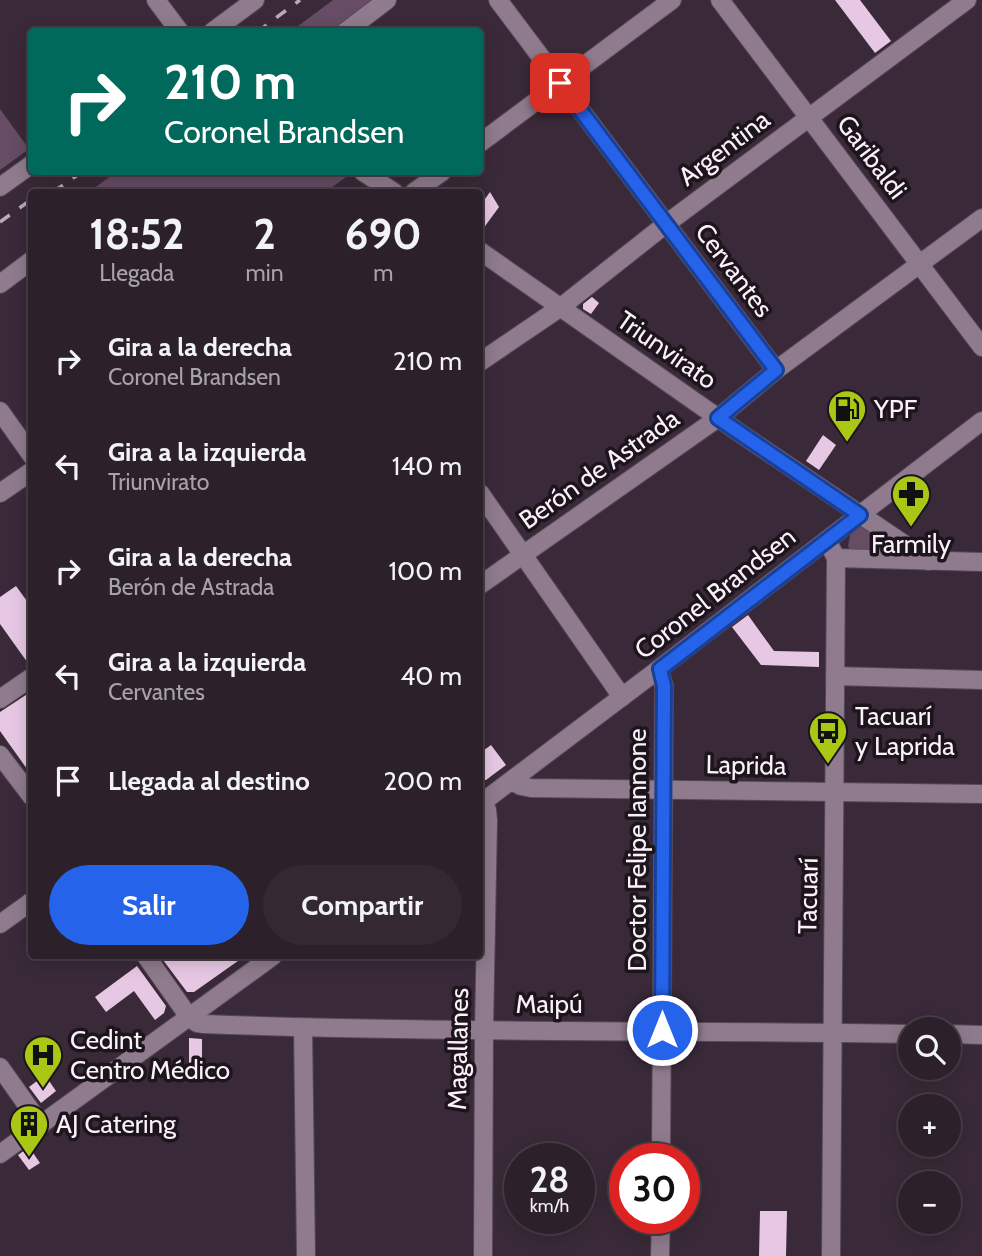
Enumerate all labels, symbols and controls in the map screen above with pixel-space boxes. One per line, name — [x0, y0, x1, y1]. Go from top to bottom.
text: 210 m — [164, 52, 296, 111]
pin — [530, 53, 590, 113]
icon: right — [49, 56, 140, 147]
icon: arrive — [541, 64, 579, 102]
street label: Argentina — [672, 103, 776, 193]
street label: Garibaldi — [830, 109, 914, 205]
text: Coronel Brandsen — [164, 112, 405, 151]
text: 18:52 — [89, 208, 184, 260]
text: 2 — [253, 208, 276, 260]
text: 690 — [345, 208, 422, 260]
street label: Cervantes — [688, 217, 780, 323]
text: Llegada — [99, 259, 174, 287]
text: min — [246, 259, 284, 287]
text: m — [373, 259, 393, 287]
street label: Triunvirato — [611, 304, 723, 396]
text: Gira a la derecha — [108, 331, 292, 363]
icon: right — [49, 342, 87, 380]
text: 210 m — [393, 345, 462, 377]
text: Coronel Brandsen — [108, 363, 281, 391]
fuel station icon: YPF — [826, 388, 868, 443]
place label: YPF — [873, 393, 918, 425]
street label: Berón de Astrada — [513, 402, 686, 536]
text: Gira a la izquierda — [108, 436, 306, 468]
icon: left — [49, 447, 87, 485]
text: 140 m — [392, 450, 462, 482]
text: Triunvirato — [108, 468, 209, 496]
pharmacy icon: Farmily — [890, 473, 932, 528]
street label: Coronel Brandsen — [628, 520, 802, 666]
place label: Farmily — [871, 528, 951, 560]
text: Gira a la derecha — [108, 541, 292, 573]
icon: right — [49, 552, 87, 590]
text: 100 m — [389, 555, 462, 587]
text: Berón de Astrada — [108, 573, 274, 601]
text: Gira a la izquierda — [108, 646, 306, 678]
icon: left — [49, 657, 87, 695]
text: 40 m — [400, 660, 462, 692]
text: Cervantes — [108, 678, 205, 706]
place label: Tacuarí y Laprida — [855, 700, 955, 762]
bus stop icon: Tacuarí y Laprida — [807, 710, 849, 765]
street label: Doctor Felipe Iannone — [621, 729, 653, 972]
street label: Laprida — [705, 748, 787, 782]
icon: arrive — [49, 762, 87, 800]
text: Llegada al destino — [108, 765, 310, 797]
text: 200 m — [383, 765, 462, 797]
street label: Tacuarí — [791, 857, 825, 934]
button: Salir — [49, 865, 249, 945]
button: Compartir — [263, 865, 462, 945]
street label: Magallanes — [441, 987, 475, 1110]
street label: Maipú — [515, 988, 583, 1020]
position arrow — [625, 993, 699, 1067]
map controls — [898, 1017, 961, 1234]
button: search — [898, 1017, 961, 1080]
place label: Cedint Centro Médico — [70, 1024, 230, 1086]
hospital icon: Cedint Centro Médico — [22, 1034, 64, 1089]
button: + — [898, 1094, 961, 1157]
building icon: AJ Catering — [8, 1103, 50, 1158]
place label: AJ Catering — [56, 1108, 177, 1140]
speed limit sign: 30 — [609, 1143, 700, 1234]
text: 28 — [530, 1158, 569, 1201]
button: − — [898, 1171, 961, 1234]
text: km/h — [530, 1195, 569, 1217]

